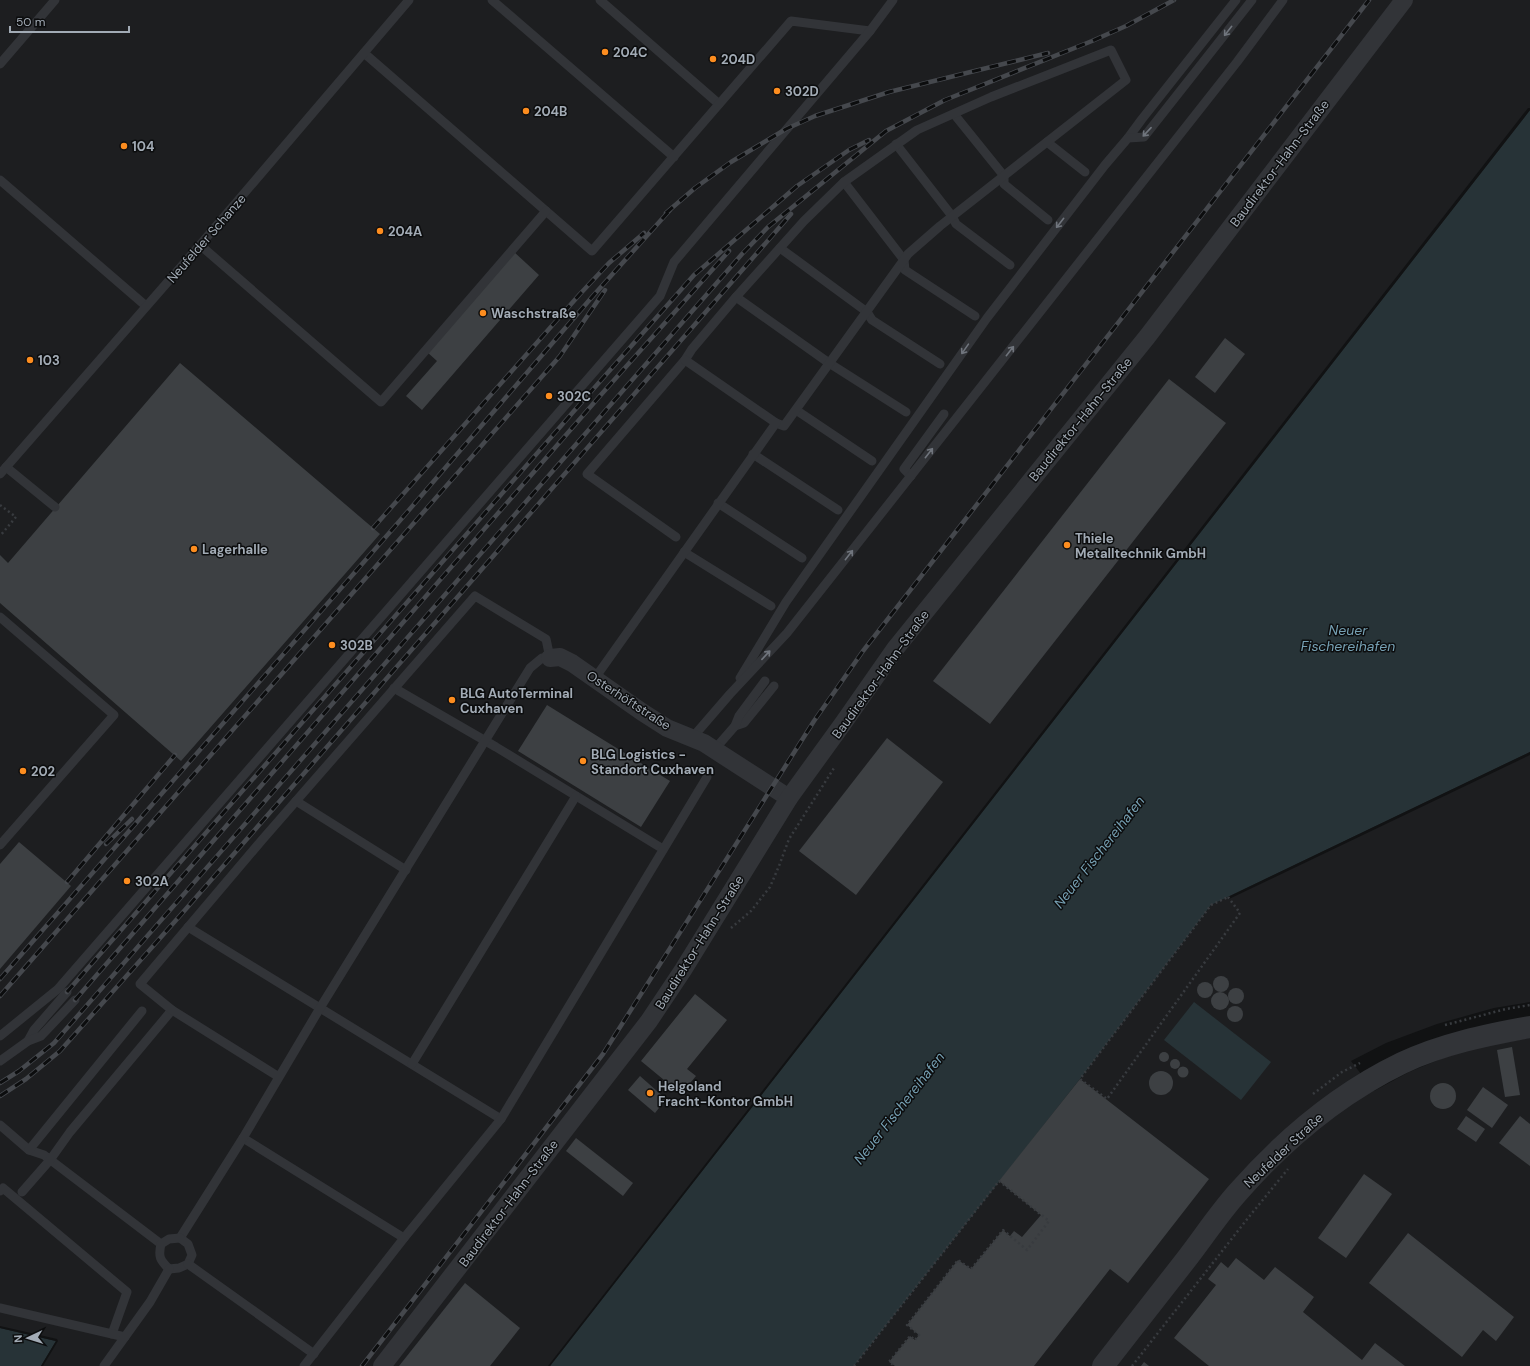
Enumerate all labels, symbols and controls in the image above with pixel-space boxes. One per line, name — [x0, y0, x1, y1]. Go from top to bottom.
scale bar — [10, 8, 129, 34]
text: 50 m — [16, 14, 45, 30]
one-way arrow — [1223, 25, 1232, 36]
place label: 204C — [613, 44, 648, 61]
marker: 204C — [600, 47, 610, 57]
place label: 204D — [721, 51, 755, 68]
marker: 204D — [708, 54, 718, 64]
place label: 302D — [785, 83, 819, 100]
marker: 302D — [772, 86, 782, 96]
street label: Baudirektor-Hahn-Straße — [1226, 96, 1333, 230]
place label: 204B — [534, 103, 567, 120]
marker: 204B — [521, 106, 531, 116]
one-way arrow — [1143, 127, 1152, 137]
place label: 104 — [132, 138, 154, 155]
marker: 104 — [119, 141, 129, 151]
street label: Neufelder Schanze — [163, 190, 250, 286]
one-way arrow — [1056, 217, 1064, 228]
place label: 204A — [388, 223, 422, 240]
marker: 204A — [375, 226, 385, 236]
place label: Waschstraße — [491, 305, 576, 322]
marker: Waschstraße — [478, 308, 488, 318]
one-way arrow — [961, 343, 969, 354]
one-way arrow — [1005, 345, 1014, 356]
place label: 103 — [38, 352, 60, 369]
street label: Baudirektor-Hahn-Straße — [1025, 354, 1136, 485]
marker: 103 — [25, 355, 35, 365]
place label: 302C — [557, 388, 591, 405]
marker: 302C — [544, 391, 554, 401]
one-way arrow — [925, 447, 933, 458]
place label: Thiele Metalltechnik GmbH — [1075, 530, 1206, 562]
marker: Thiele Metalltechnik GmbH — [1062, 540, 1072, 550]
place label: Lagerhalle — [202, 541, 268, 558]
marker: Lagerhalle — [189, 544, 199, 554]
one-way arrow — [844, 550, 853, 561]
street label: Baudirektor-Hahn-Straße — [828, 607, 933, 742]
water label: Neuer Fischereihafen — [1301, 621, 1395, 655]
place label: 302B — [340, 637, 373, 654]
marker: 302B — [327, 640, 337, 650]
one-way arrow — [761, 651, 770, 661]
street label: Osterhöftstraße — [583, 667, 674, 734]
place label: BLG AutoTerminal Cuxhaven — [460, 685, 573, 717]
marker: BLG AutoTerminal Cuxhaven — [447, 695, 457, 705]
place label: BLG Logistics - Standort Cuxhaven — [591, 746, 714, 778]
marker: BLG Logistics - Standort Cuxhaven — [578, 756, 588, 766]
place label: 202 — [31, 763, 55, 780]
marker: 202 — [18, 766, 28, 776]
water label: Neuer Fischereihafen — [1050, 792, 1148, 912]
street label: Baudirektor-Hahn-Straße — [651, 872, 748, 1012]
place label: 302A — [135, 873, 169, 890]
marker: 302A — [122, 876, 132, 886]
water label: Neuer Fischereihafen — [850, 1048, 948, 1168]
place label: Helgoland Fracht-Kontor GmbH — [658, 1078, 793, 1110]
marker: Helgoland Fracht-Kontor GmbH — [645, 1088, 655, 1098]
street label: Neufelder Straße — [1240, 1109, 1327, 1191]
street label: Baudirektor-Hahn-Straße — [455, 1136, 562, 1270]
north arrow — [8, 1318, 48, 1358]
text: N — [11, 1334, 25, 1343]

